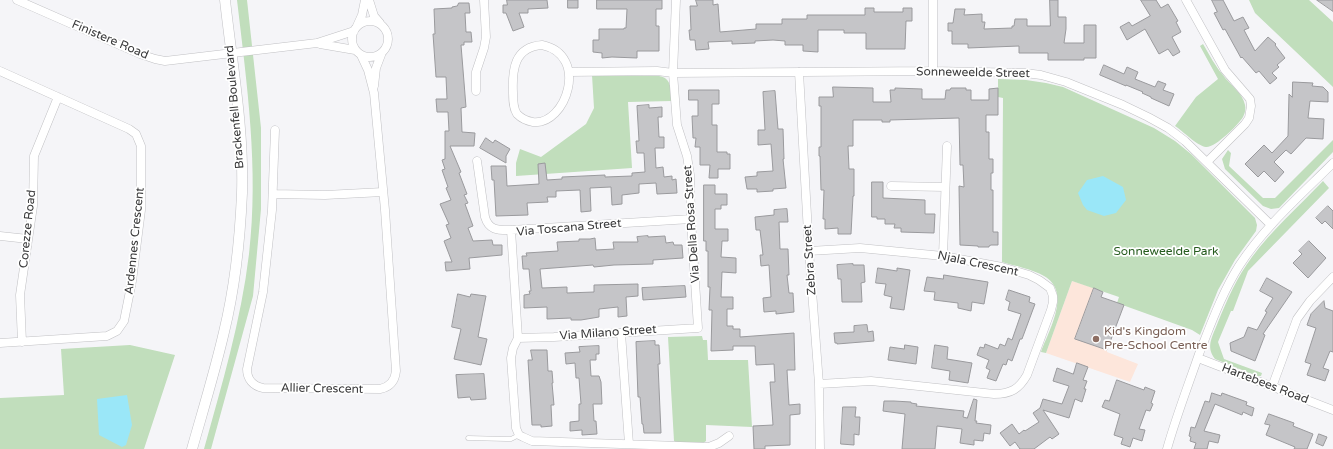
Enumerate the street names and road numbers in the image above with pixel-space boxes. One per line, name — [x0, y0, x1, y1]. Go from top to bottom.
street label: Finistere Road — [69, 17, 151, 63]
street label: Brackenfell Boulevard — [222, 45, 248, 169]
street label: Sonneweelde Street — [916, 65, 1030, 81]
street label: Via Della Rosa Street — [681, 165, 703, 283]
street label: Ardennes Crescent — [122, 187, 148, 295]
street label: Corezze Road — [17, 189, 39, 269]
street label: Via Toscana Street — [516, 216, 622, 240]
street label: Zebra Street — [800, 224, 820, 296]
street label: Njala Crescent — [936, 248, 1020, 280]
street label: Via Milano Street — [559, 322, 657, 344]
street label: Hartebees Road — [1220, 361, 1310, 407]
street label: Allier Crescent — [281, 381, 363, 397]

